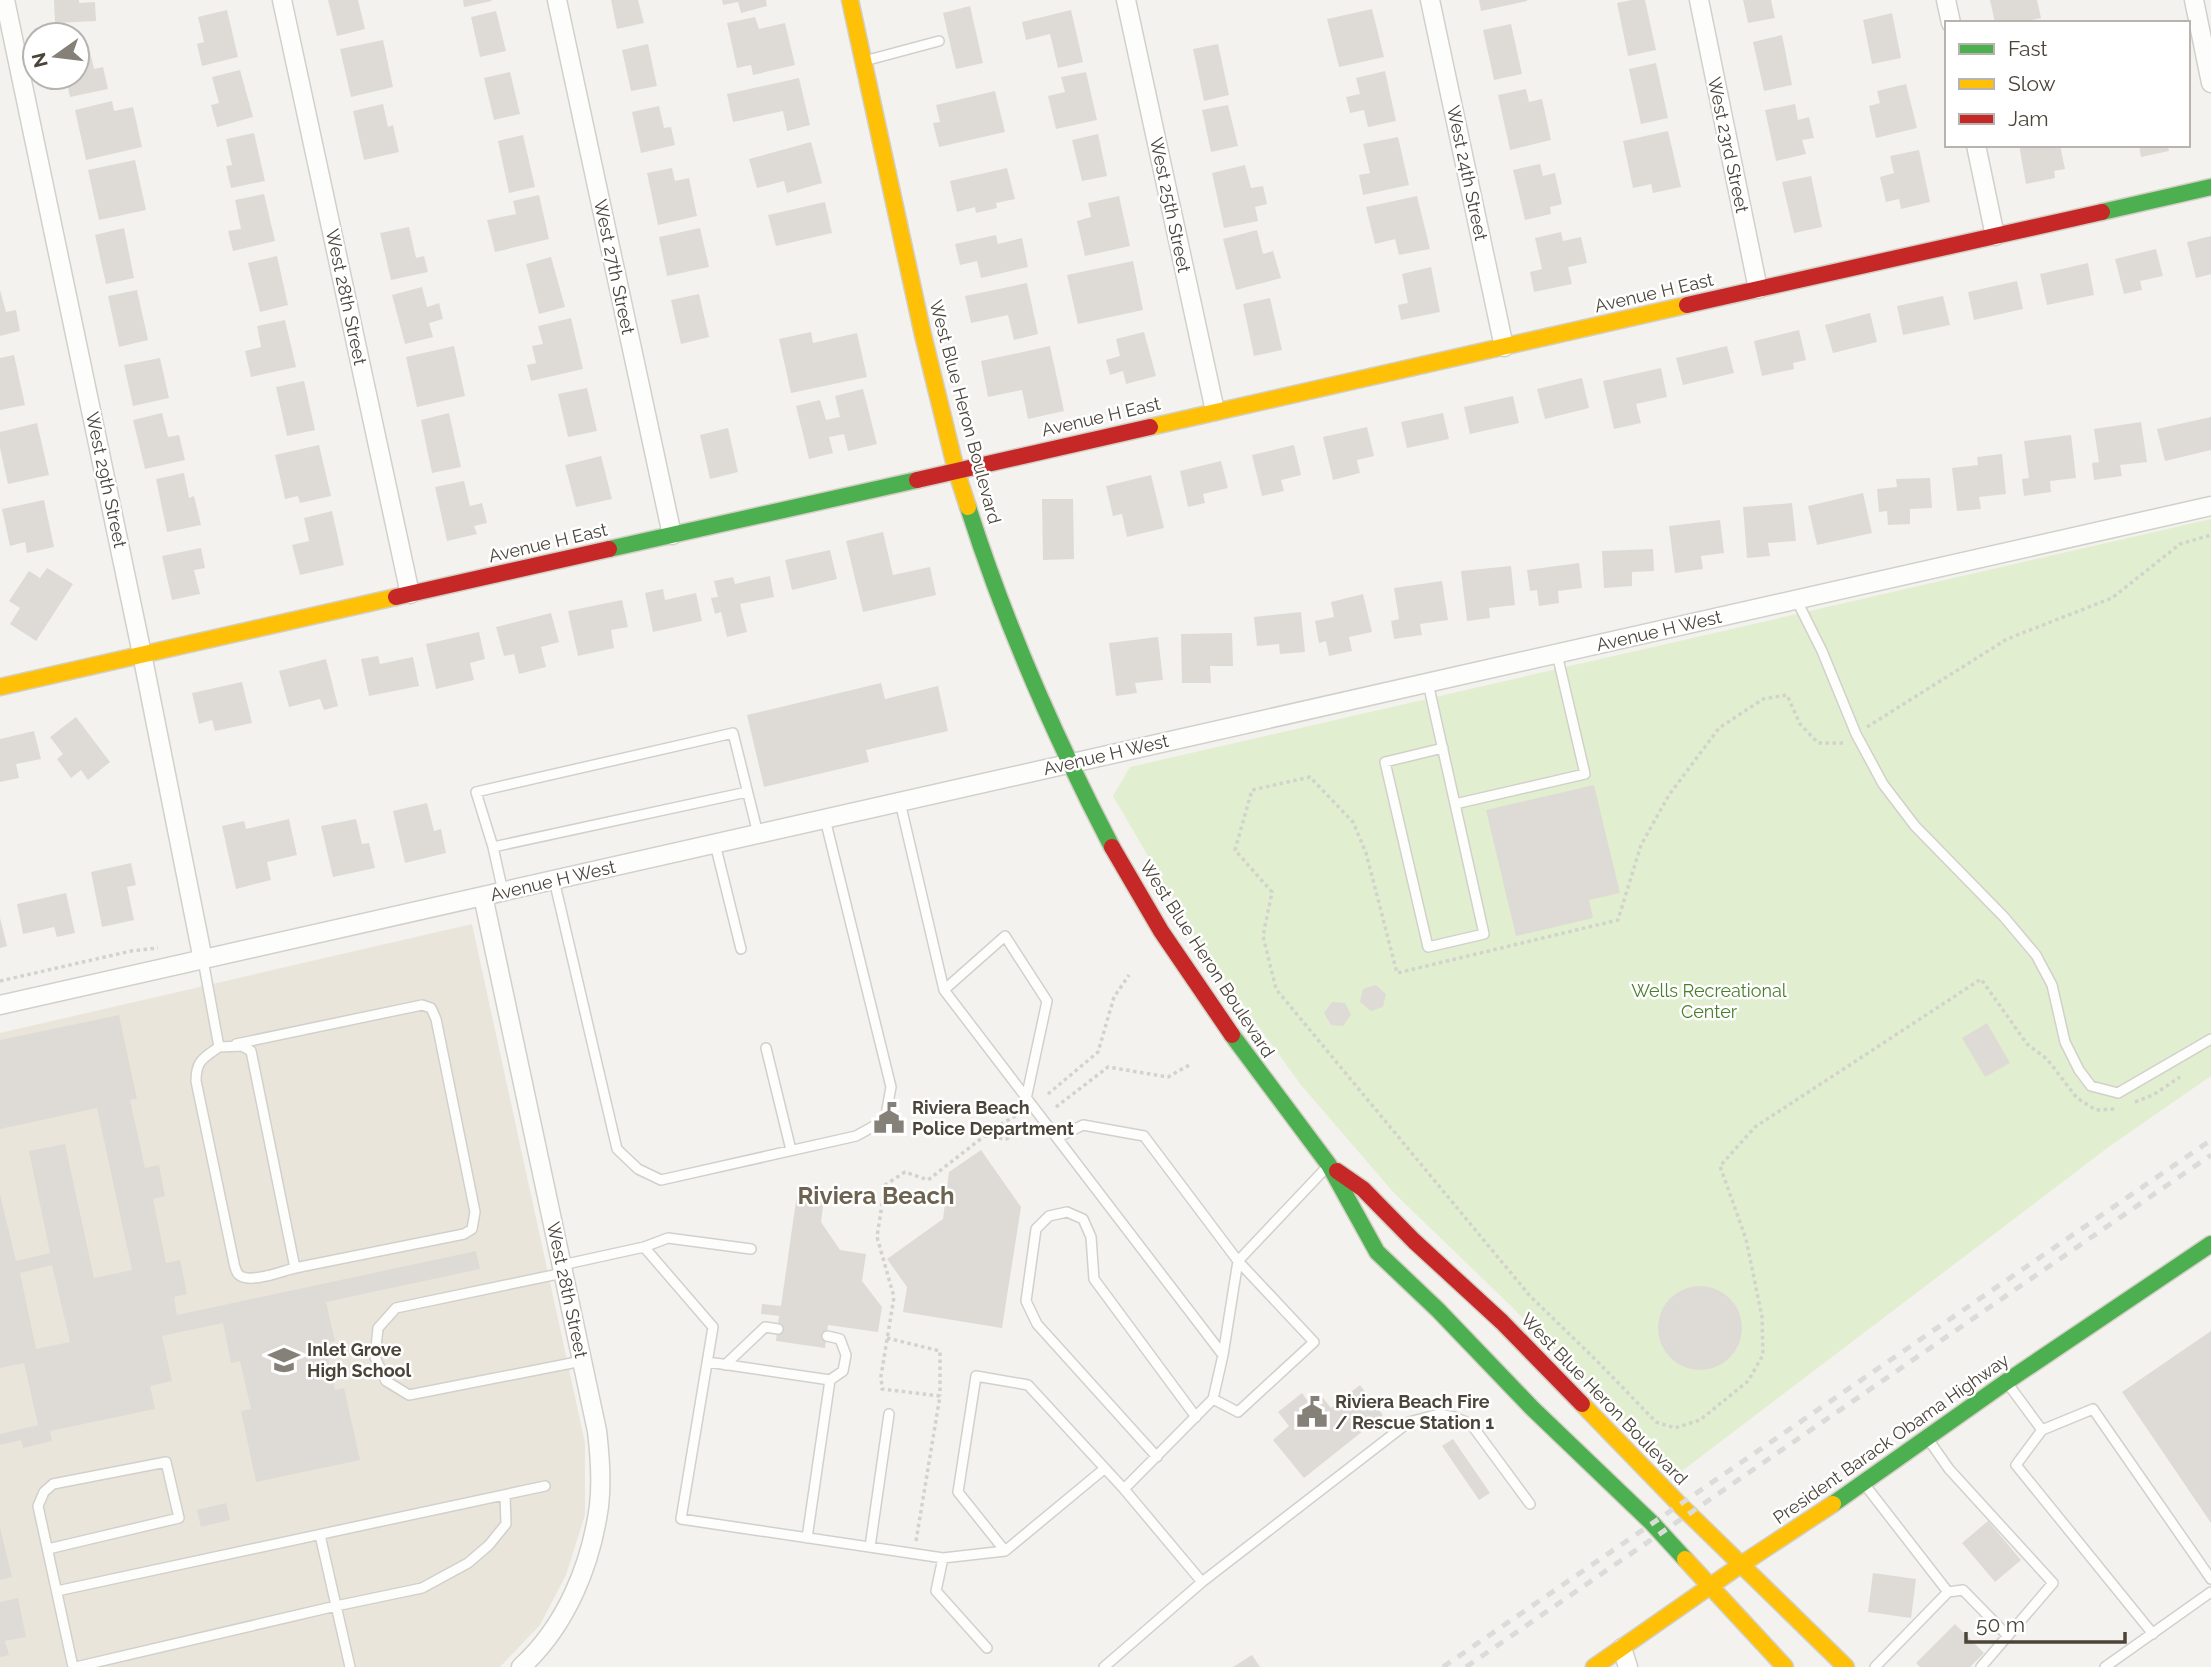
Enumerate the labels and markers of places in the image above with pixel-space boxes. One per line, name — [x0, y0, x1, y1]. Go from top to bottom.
place label: Riviera Beach Police Department — [912, 1097, 1074, 1139]
public building icon: Riviera Beach Police Department — [872, 1101, 906, 1135]
place label: Inlet Grove High School — [307, 1339, 411, 1381]
school or university icon: Inlet Grove High School — [267, 1343, 301, 1377]
place label: Riviera Beach Fire / Rescue Station 1 — [1335, 1391, 1494, 1433]
public building icon: Riviera Beach Fire / Rescue Station 1 — [1295, 1395, 1329, 1429]

